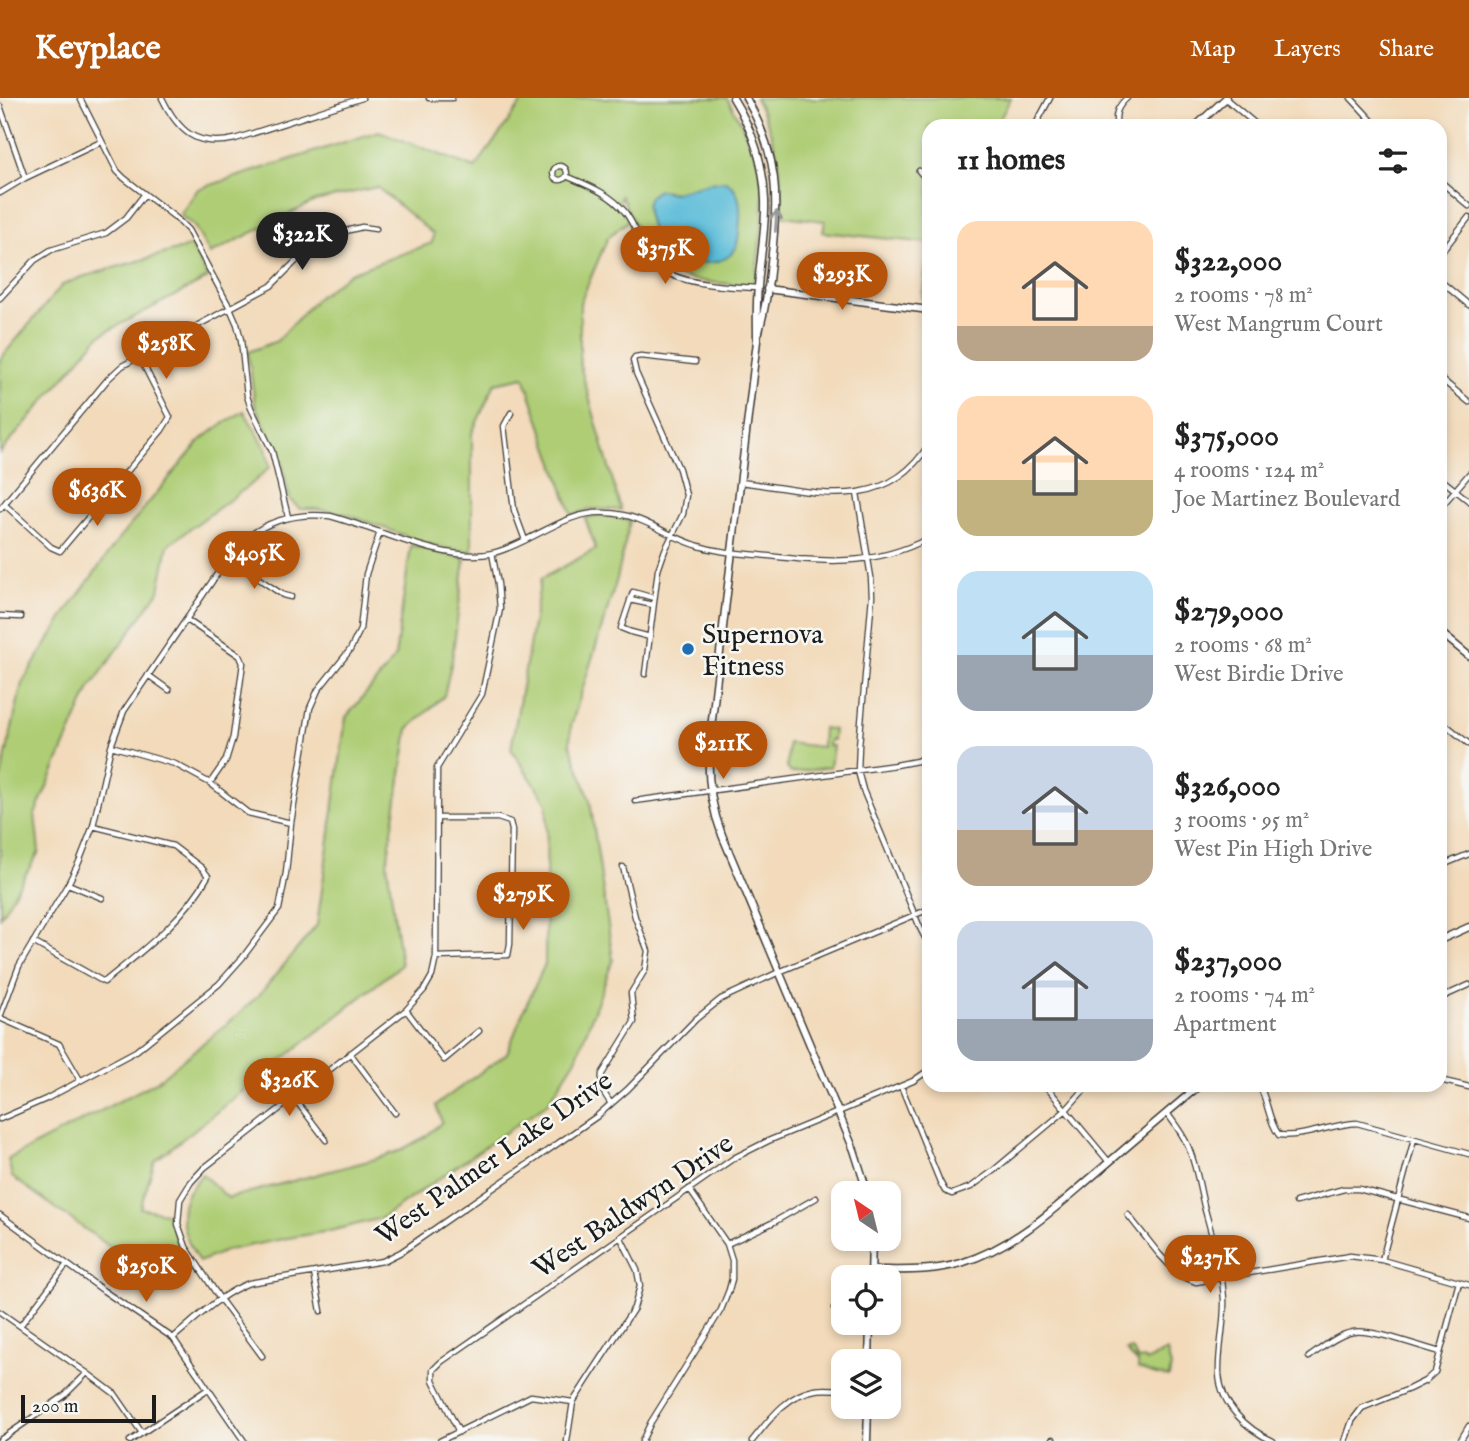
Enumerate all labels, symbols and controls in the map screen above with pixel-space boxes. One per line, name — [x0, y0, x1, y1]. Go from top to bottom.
text: Keyplace — [35, 28, 161, 70]
text: Map — [1190, 34, 1236, 65]
text: Layers — [1274, 34, 1341, 65]
text: Share — [1379, 34, 1434, 65]
text: 11 homes — [957, 142, 1065, 180]
icon: filters — [1374, 142, 1412, 180]
one-way arrow — [769, 210, 782, 233]
pin: $322K — [253, 212, 351, 272]
text: $322K — [272, 220, 332, 249]
pin: $375K — [616, 226, 714, 286]
text: $375K — [636, 234, 694, 263]
text: $322,000 — [1174, 243, 1282, 281]
icon: home — [1013, 249, 1097, 333]
pin: $293K — [793, 252, 891, 312]
text: $293K — [813, 260, 871, 289]
text: 2 rooms · 78 m² — [1174, 281, 1313, 310]
text: West Mangrum Court — [1174, 310, 1383, 339]
pin: $258K — [117, 322, 215, 381]
text: $258K — [137, 329, 195, 358]
text: $375,000 — [1174, 418, 1279, 456]
icon: home — [1013, 424, 1097, 508]
text: 4 rooms · 124 m² — [1174, 456, 1324, 485]
pin: $636K — [48, 468, 146, 528]
text: $636K — [68, 476, 126, 505]
text: Joe Martinez Boulevard — [1174, 485, 1400, 514]
pin: $405K — [205, 532, 303, 591]
text: $405K — [224, 539, 284, 568]
text: $279,000 — [1174, 593, 1284, 631]
icon: home — [1013, 599, 1097, 683]
place label: Supernova Fitness — [702, 618, 824, 685]
text: 2 rooms · 68 m² — [1174, 631, 1312, 660]
marker: Supernova Fitness — [680, 641, 696, 657]
text: West Birdie Drive — [1174, 660, 1344, 689]
pin: $211K — [674, 722, 772, 781]
text: $211K — [694, 729, 752, 758]
text: $326,000 — [1174, 768, 1281, 806]
icon: home — [1013, 774, 1097, 858]
text: 3 rooms · 95 m² — [1174, 806, 1309, 835]
text: West Pin High Drive — [1174, 835, 1372, 864]
pin: $279K — [474, 872, 572, 932]
text: $279K — [493, 880, 553, 909]
text: $237,000 — [1174, 943, 1282, 981]
icon: home — [1013, 949, 1097, 1033]
text: 2 rooms · 74 m² — [1174, 981, 1315, 1010]
text: Apartment — [1174, 1010, 1277, 1039]
pin: $326K — [240, 1058, 338, 1118]
street label: West Palmer Lake Drive — [369, 1064, 620, 1254]
text: $326K — [260, 1066, 318, 1095]
street label: West Baldwyn Drive — [526, 1127, 741, 1287]
north arrow — [831, 1181, 901, 1251]
map controls — [831, 1181, 901, 1419]
pin: $237K — [1161, 1236, 1259, 1295]
text: $237K — [1180, 1243, 1240, 1272]
pin: $250K — [97, 1244, 195, 1304]
text: $250K — [116, 1252, 176, 1281]
button: locate — [831, 1265, 901, 1335]
button: layers — [831, 1349, 901, 1419]
scale bar — [21, 1392, 156, 1424]
text: 200 m — [32, 1395, 78, 1419]

